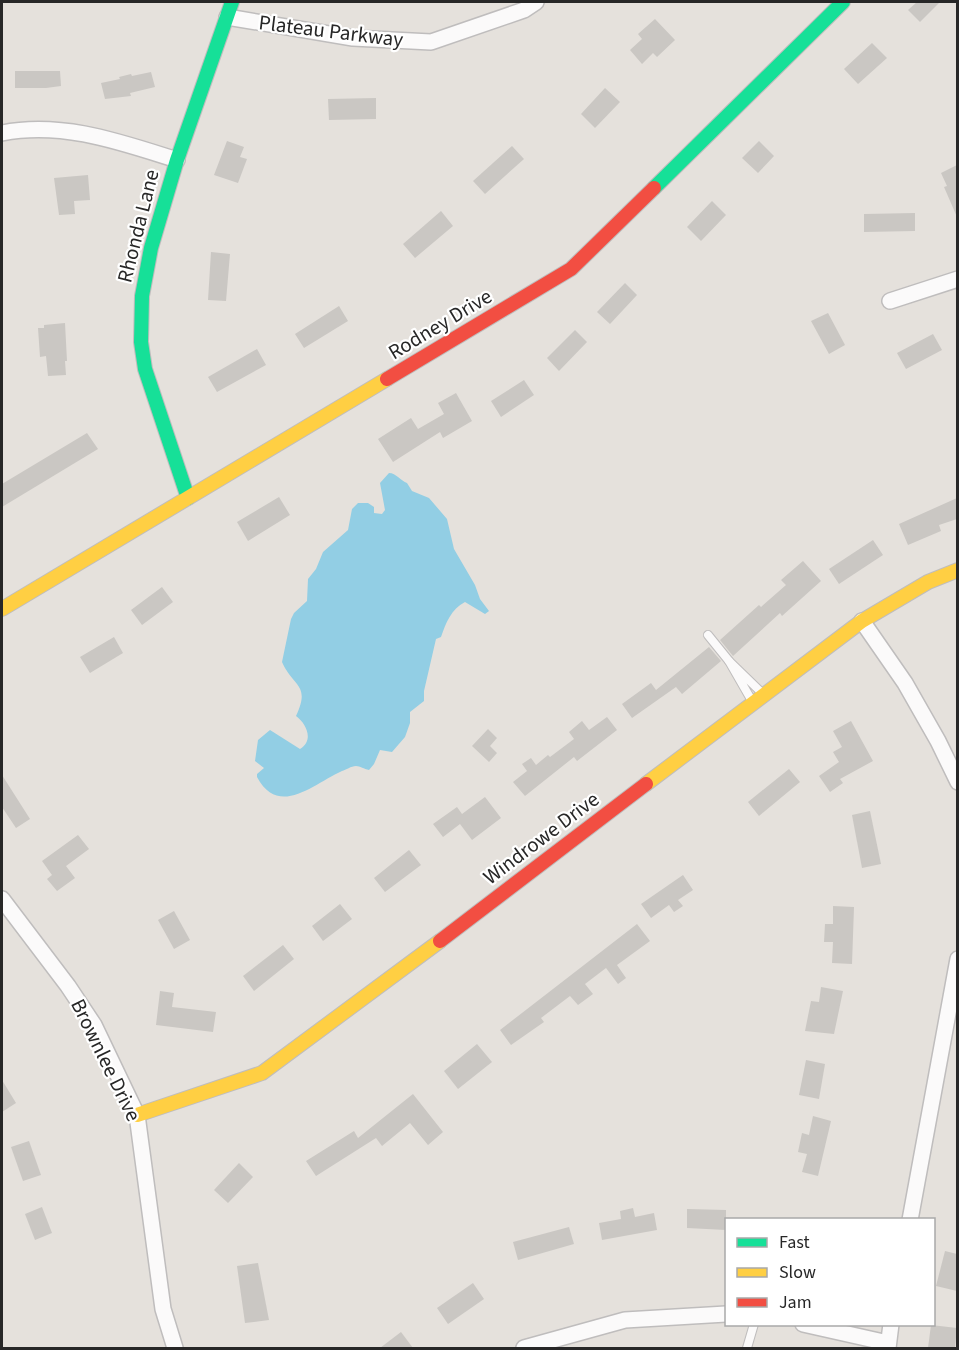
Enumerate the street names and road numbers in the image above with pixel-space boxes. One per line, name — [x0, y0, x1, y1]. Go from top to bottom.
street label: Plateau Parkway — [257, 7, 405, 55]
street label: Rhonda Lane — [109, 166, 167, 286]
street label: Rodney Drive — [382, 281, 498, 367]
street label: Windrowe Drive — [477, 784, 605, 892]
street label: Brownlee Drive — [63, 994, 149, 1126]

